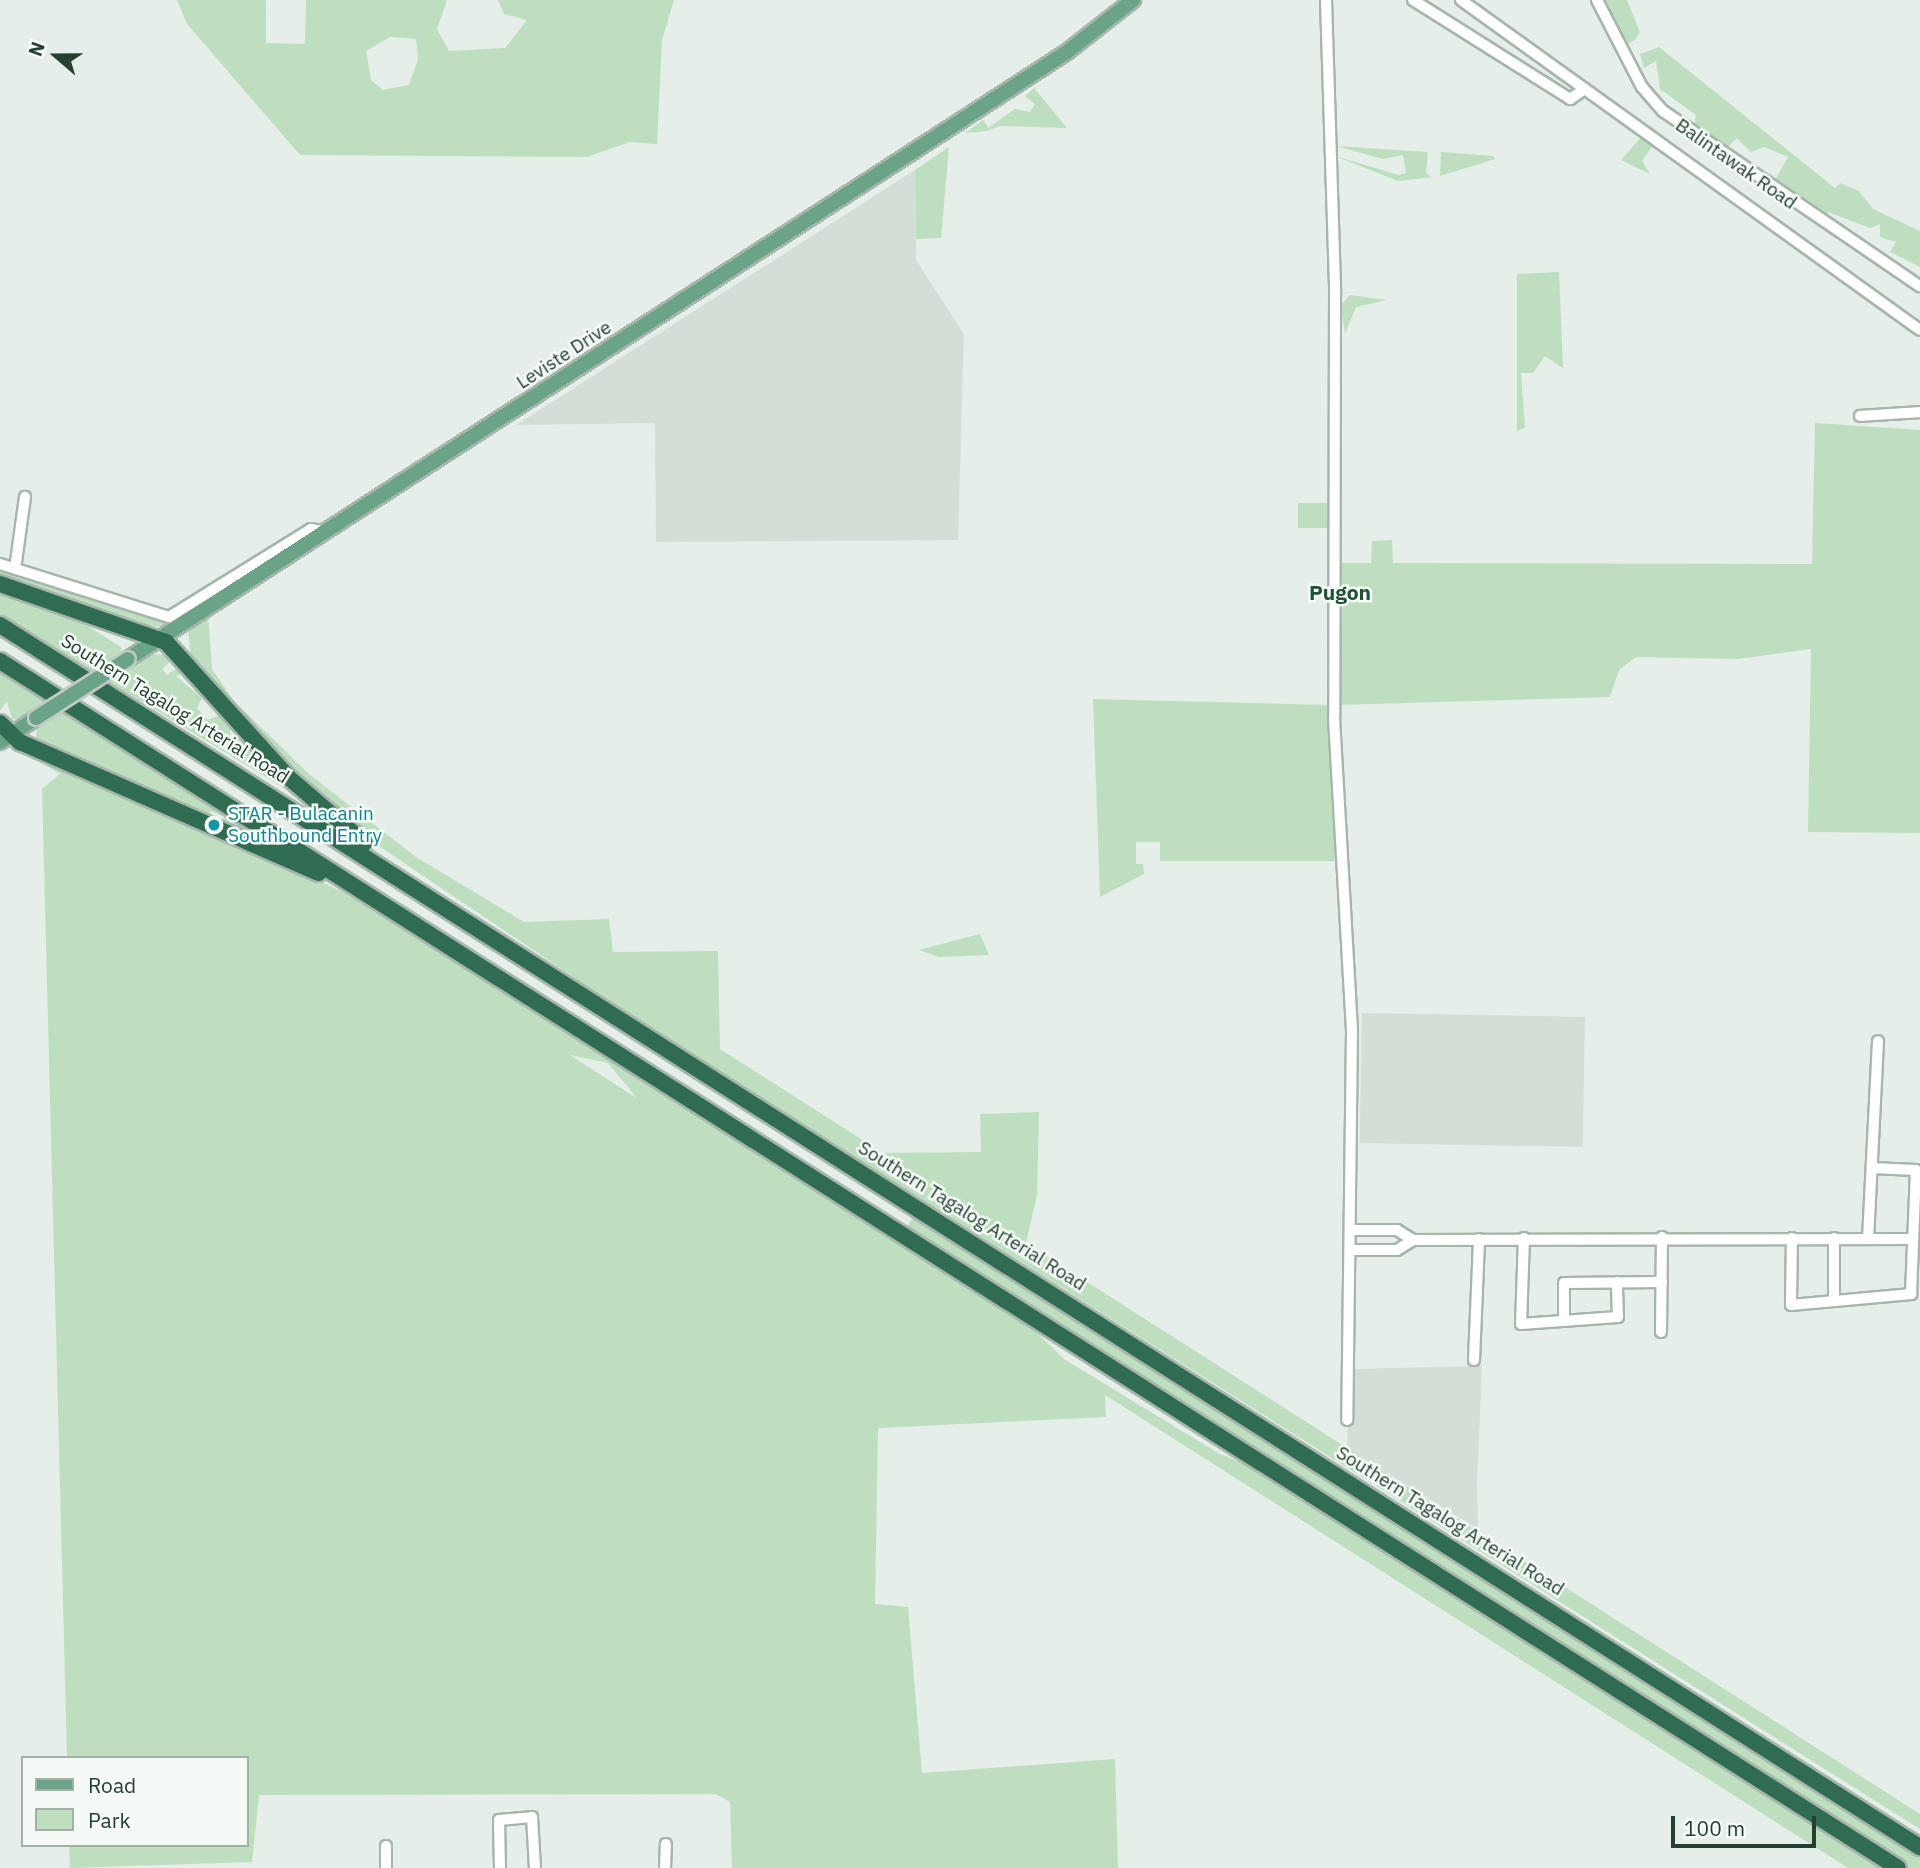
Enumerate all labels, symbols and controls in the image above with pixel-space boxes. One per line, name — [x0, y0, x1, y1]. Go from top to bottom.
north arrow — [21, 21, 91, 91]
text: N — [23, 38, 50, 59]
street label: Balintawak Road — [1671, 114, 1801, 214]
street label: Leviste Drive — [512, 316, 616, 394]
district label: Pugon — [1309, 579, 1371, 605]
street label: Southern Tagalog Arterial Road — [57, 629, 293, 789]
place label: STAR - Bulacanin Southbound Entry — [228, 803, 382, 847]
marker: STAR - Bulacanin Southbound Entry — [206, 817, 222, 833]
street label: Southern Tagalog Arterial Road — [854, 1136, 1090, 1296]
street label: Southern Tagalog Arterial Road — [1332, 1441, 1568, 1601]
legend — [21, 1756, 248, 1847]
text: Road — [88, 1771, 136, 1799]
scale bar — [1675, 1801, 1820, 1845]
text: Park — [88, 1806, 131, 1834]
text: 100 m — [1684, 1814, 1745, 1842]

